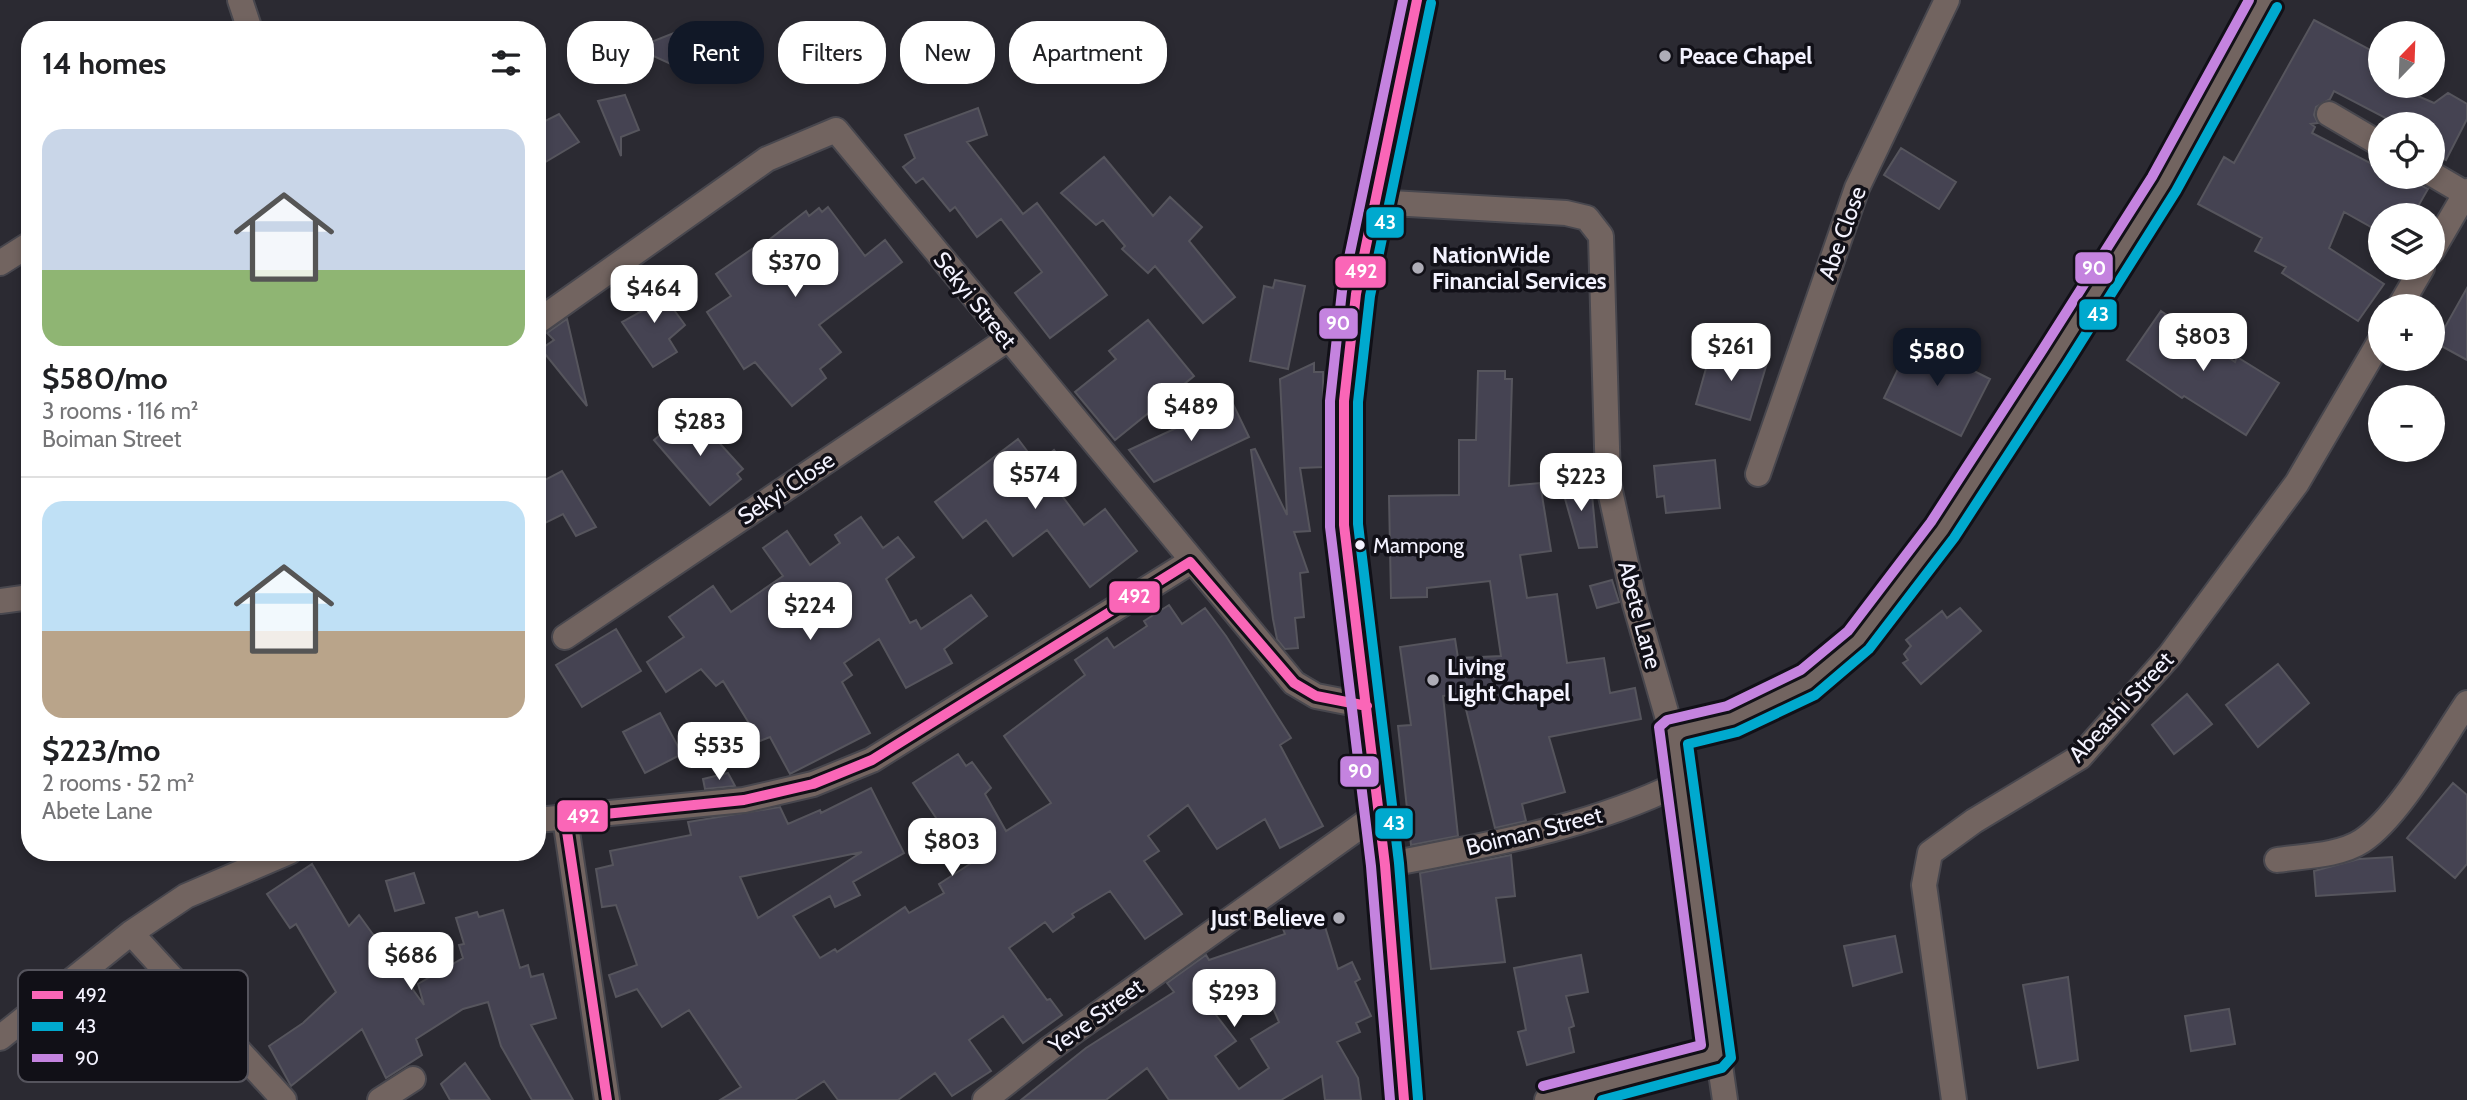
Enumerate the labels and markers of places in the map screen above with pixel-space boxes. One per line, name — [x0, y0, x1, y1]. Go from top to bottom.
place label: Peace Chapel — [1679, 42, 1812, 70]
marker: Peace Chapel — [1657, 48, 1673, 64]
pin: $370 — [754, 240, 836, 299]
place label: NationWide Financial Services — [1432, 241, 1607, 295]
marker: NationWide Financial Services — [1410, 260, 1426, 276]
pin: $464 — [613, 266, 695, 325]
pin: $803 — [2162, 314, 2244, 373]
pin: $261 — [1690, 324, 1772, 383]
pin: $580 — [1896, 328, 1978, 388]
pin: $489 — [1150, 384, 1232, 443]
pin: $283 — [659, 398, 741, 458]
pin: $574 — [994, 452, 1076, 511]
pin: $223 — [1540, 454, 1622, 513]
place label: Mampong — [1373, 533, 1464, 558]
marker: Mampong — [1353, 538, 1367, 552]
pin: $224 — [769, 582, 851, 642]
place label: Living Light Chapel — [1447, 653, 1570, 707]
marker: Living Light Chapel — [1425, 672, 1441, 688]
pin: $535 — [678, 722, 760, 782]
pin: $803 — [911, 818, 993, 878]
place label: Just Believe — [1210, 904, 1325, 932]
marker: Just Believe — [1331, 910, 1347, 926]
pin: $686 — [370, 932, 452, 992]
pin: $293 — [1193, 970, 1275, 1029]

